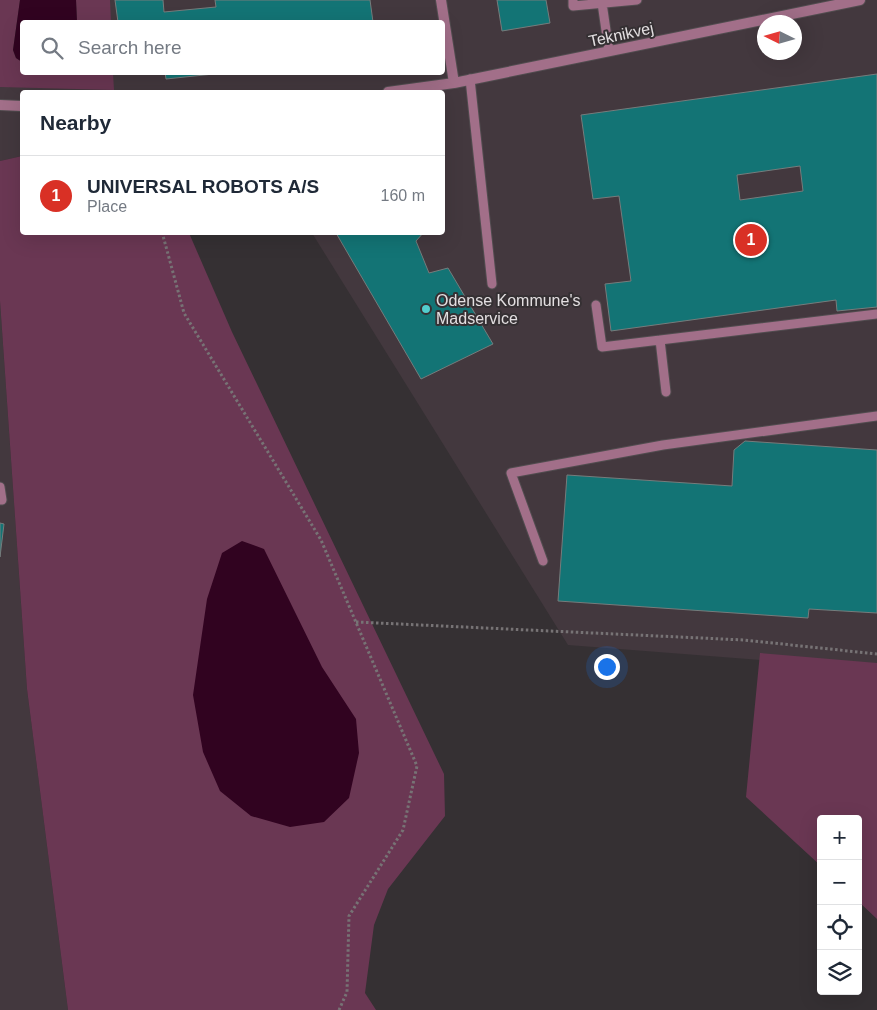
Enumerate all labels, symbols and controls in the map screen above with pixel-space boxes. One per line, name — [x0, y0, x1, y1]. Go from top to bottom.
north arrow — [757, 15, 802, 60]
street label: Teknikvej — [587, 19, 655, 50]
search box — [20, 20, 445, 75]
icon: search — [38, 34, 66, 62]
text: Search here — [78, 37, 182, 58]
text: Nearby — [40, 111, 111, 134]
text: UNIVERSAL ROBOTS A/S — [87, 176, 319, 197]
text: 1 — [52, 187, 60, 204]
text: 160 m — [381, 187, 425, 204]
text: Place — [87, 198, 127, 215]
pin: 1 — [735, 221, 767, 259]
place label: Odense Kommune's Madservice — [436, 292, 580, 327]
marker: Odense Kommune's Madservice — [420, 303, 432, 315]
your location — [594, 654, 620, 680]
map controls — [817, 815, 862, 995]
button: + — [817, 815, 862, 860]
button: − — [817, 860, 862, 905]
button: locate — [817, 905, 862, 950]
button: layers — [817, 950, 862, 995]

